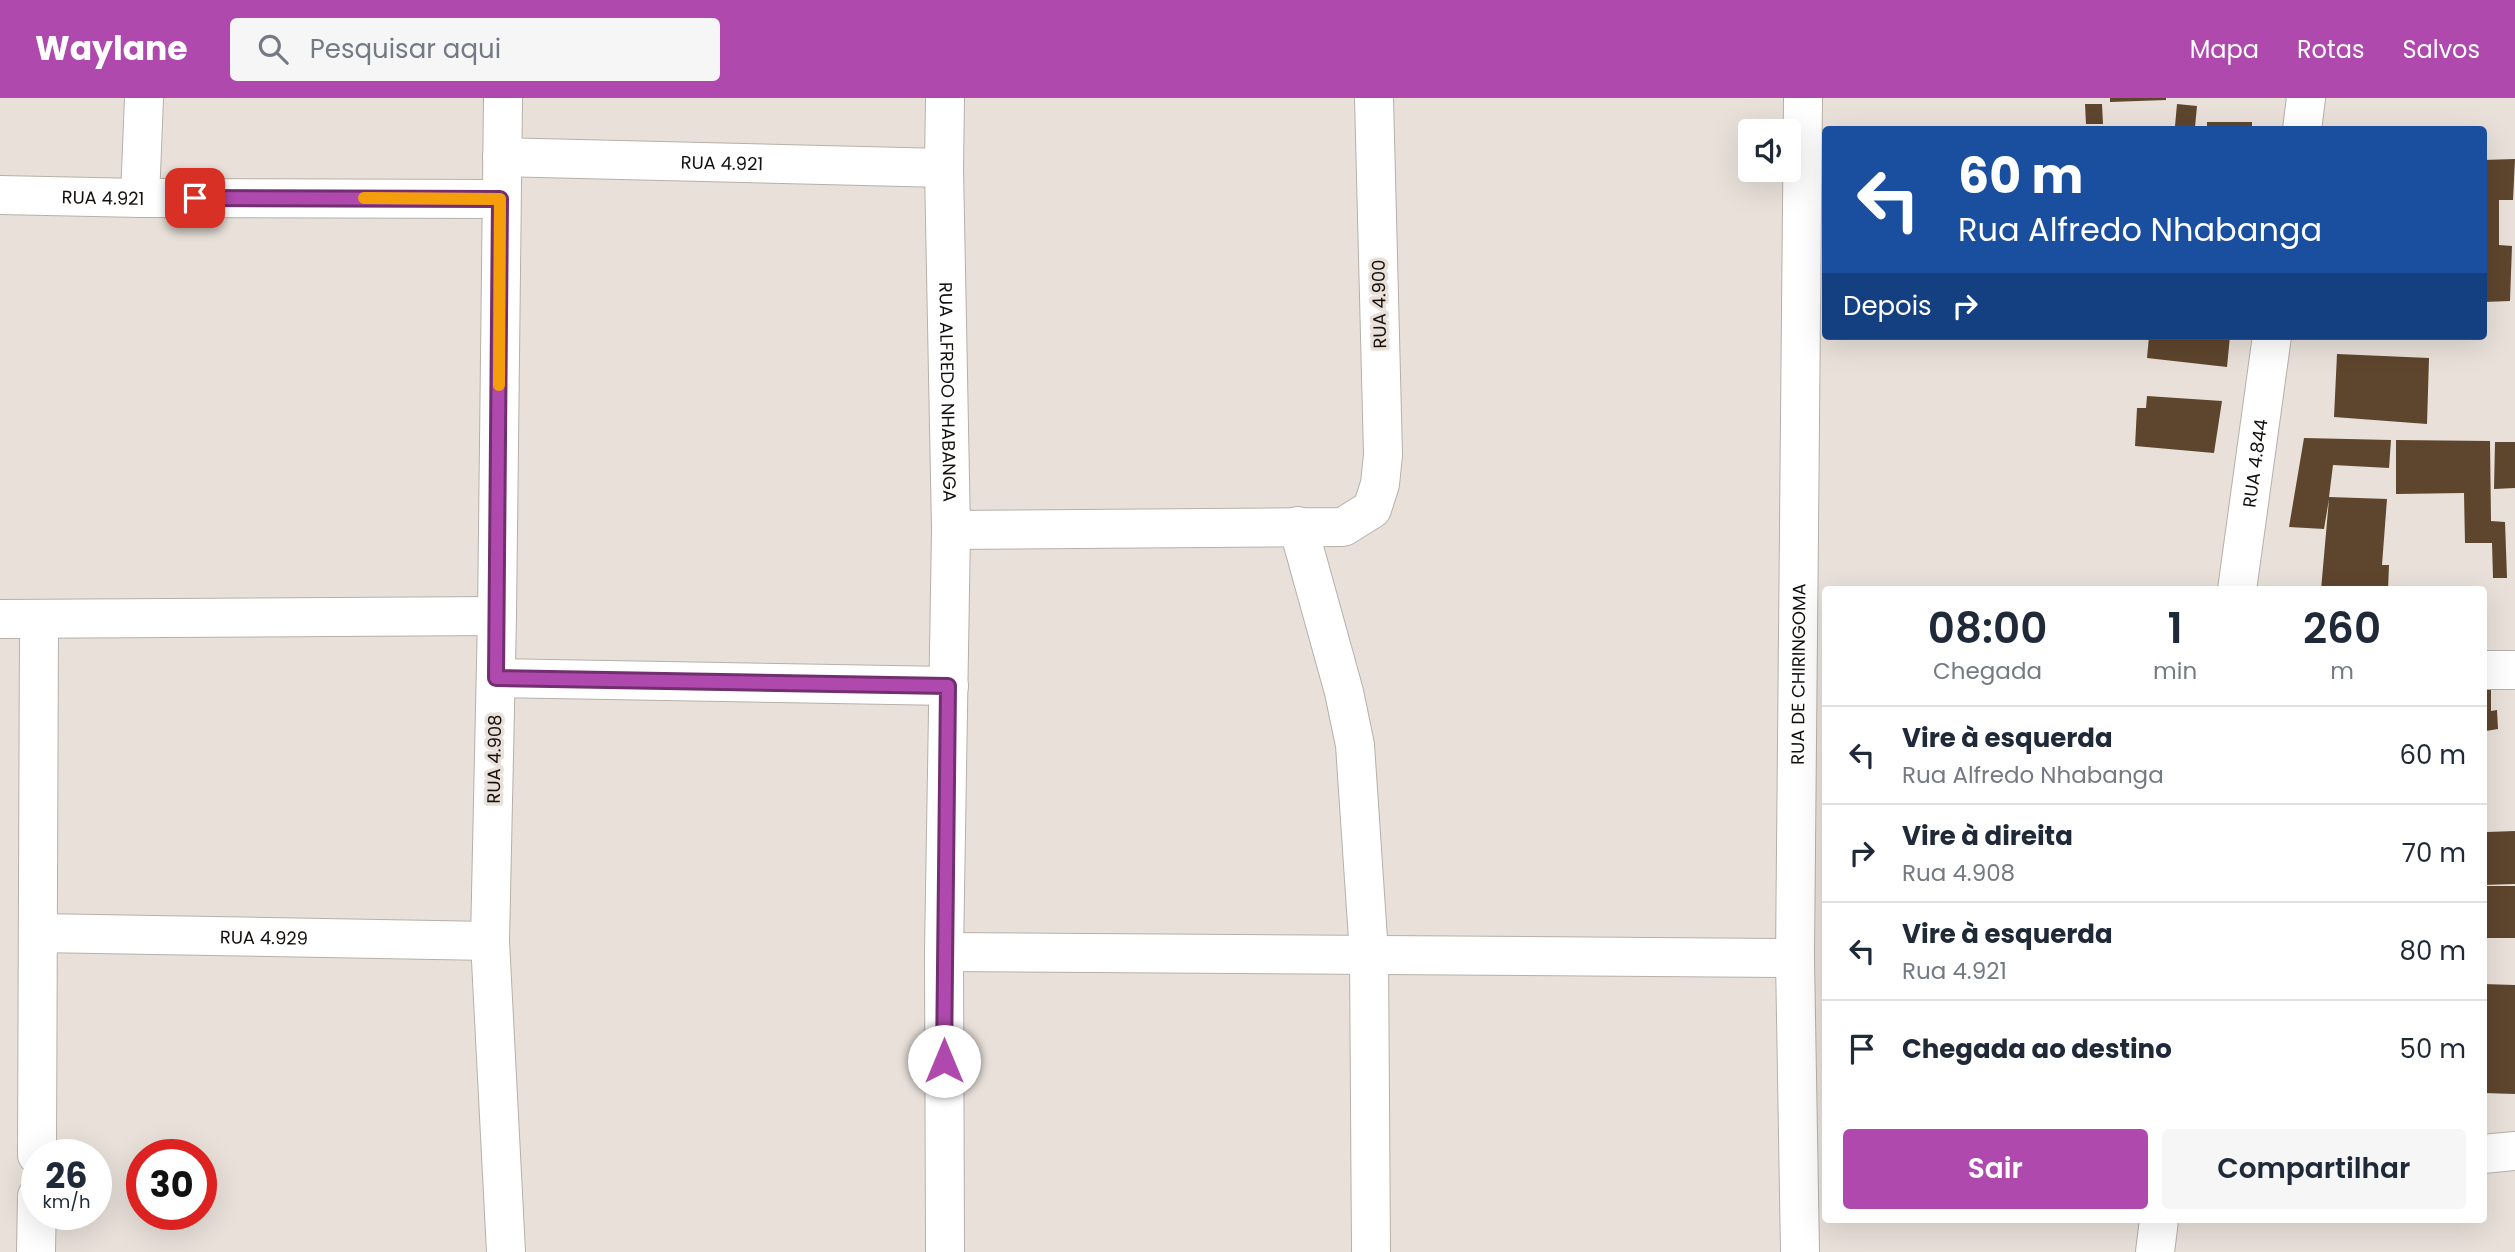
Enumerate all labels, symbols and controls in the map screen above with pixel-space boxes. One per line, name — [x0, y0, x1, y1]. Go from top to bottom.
search box — [230, 18, 720, 81]
text: Waylane — [35, 25, 188, 72]
icon: search — [254, 30, 292, 68]
text: Pesquisar aqui — [310, 31, 501, 67]
text: Mapa — [2190, 33, 2259, 66]
text: Rotas — [2297, 33, 2364, 66]
text: Salvos — [2402, 33, 2480, 66]
map controls — [1738, 119, 1801, 182]
button: sound — [1738, 119, 1801, 182]
text: 60 m — [1958, 142, 2083, 210]
street label: RUA 4.921 — [680, 149, 764, 176]
icon: left — [1843, 154, 1934, 245]
pin — [165, 168, 225, 228]
icon: arrive — [176, 179, 214, 217]
street label: RUA 4.921 — [61, 184, 144, 211]
text: Rua Alfredo Nhabanga — [1958, 207, 2322, 252]
street label: RUA 4.900 — [1366, 259, 1392, 349]
street label: RUA ALFREDO NHABANGA — [934, 282, 963, 502]
icon: right — [1946, 287, 1984, 325]
text: Depois — [1843, 288, 1932, 324]
street label: RUA 4.844 — [2236, 417, 2273, 509]
street label: RUA DE CHIRINGOMA — [1784, 583, 1811, 765]
text: 08:00 — [1928, 599, 2047, 658]
text: 1 — [2168, 599, 2183, 658]
text: 260 — [2303, 599, 2381, 658]
text: Chegada — [1933, 655, 2042, 687]
text: min — [2153, 655, 2197, 687]
text: m — [2330, 655, 2354, 687]
street label: RUA 4.908 — [481, 714, 507, 804]
text: Vire à esquerda — [1902, 720, 2113, 756]
icon: left — [1843, 736, 1881, 774]
text: 60 m — [2399, 737, 2466, 773]
text: Rua Alfredo Nhabanga — [1902, 759, 2164, 791]
text: Vire à direita — [1902, 818, 2073, 854]
icon: right — [1843, 834, 1881, 872]
text: 70 m — [2402, 835, 2466, 871]
text: Rua 4.908 — [1902, 857, 2015, 889]
text: Vire à esquerda — [1902, 916, 2113, 952]
street label: RUA 4.929 — [220, 924, 308, 950]
icon: left — [1843, 932, 1881, 970]
text: 80 m — [2400, 933, 2466, 969]
text: Rua 4.921 — [1902, 955, 2007, 987]
position arrow — [907, 1024, 981, 1098]
icon: arrive — [1843, 1030, 1881, 1068]
text: Chegada ao destino — [1902, 1031, 2172, 1067]
text: 50 m — [2400, 1031, 2466, 1067]
button: Sair — [1843, 1129, 2148, 1209]
button: Compartilhar — [2162, 1129, 2466, 1209]
speed limit sign: 30 — [126, 1139, 217, 1230]
text: 26 — [45, 1151, 88, 1200]
text: km/h — [43, 1189, 90, 1214]

